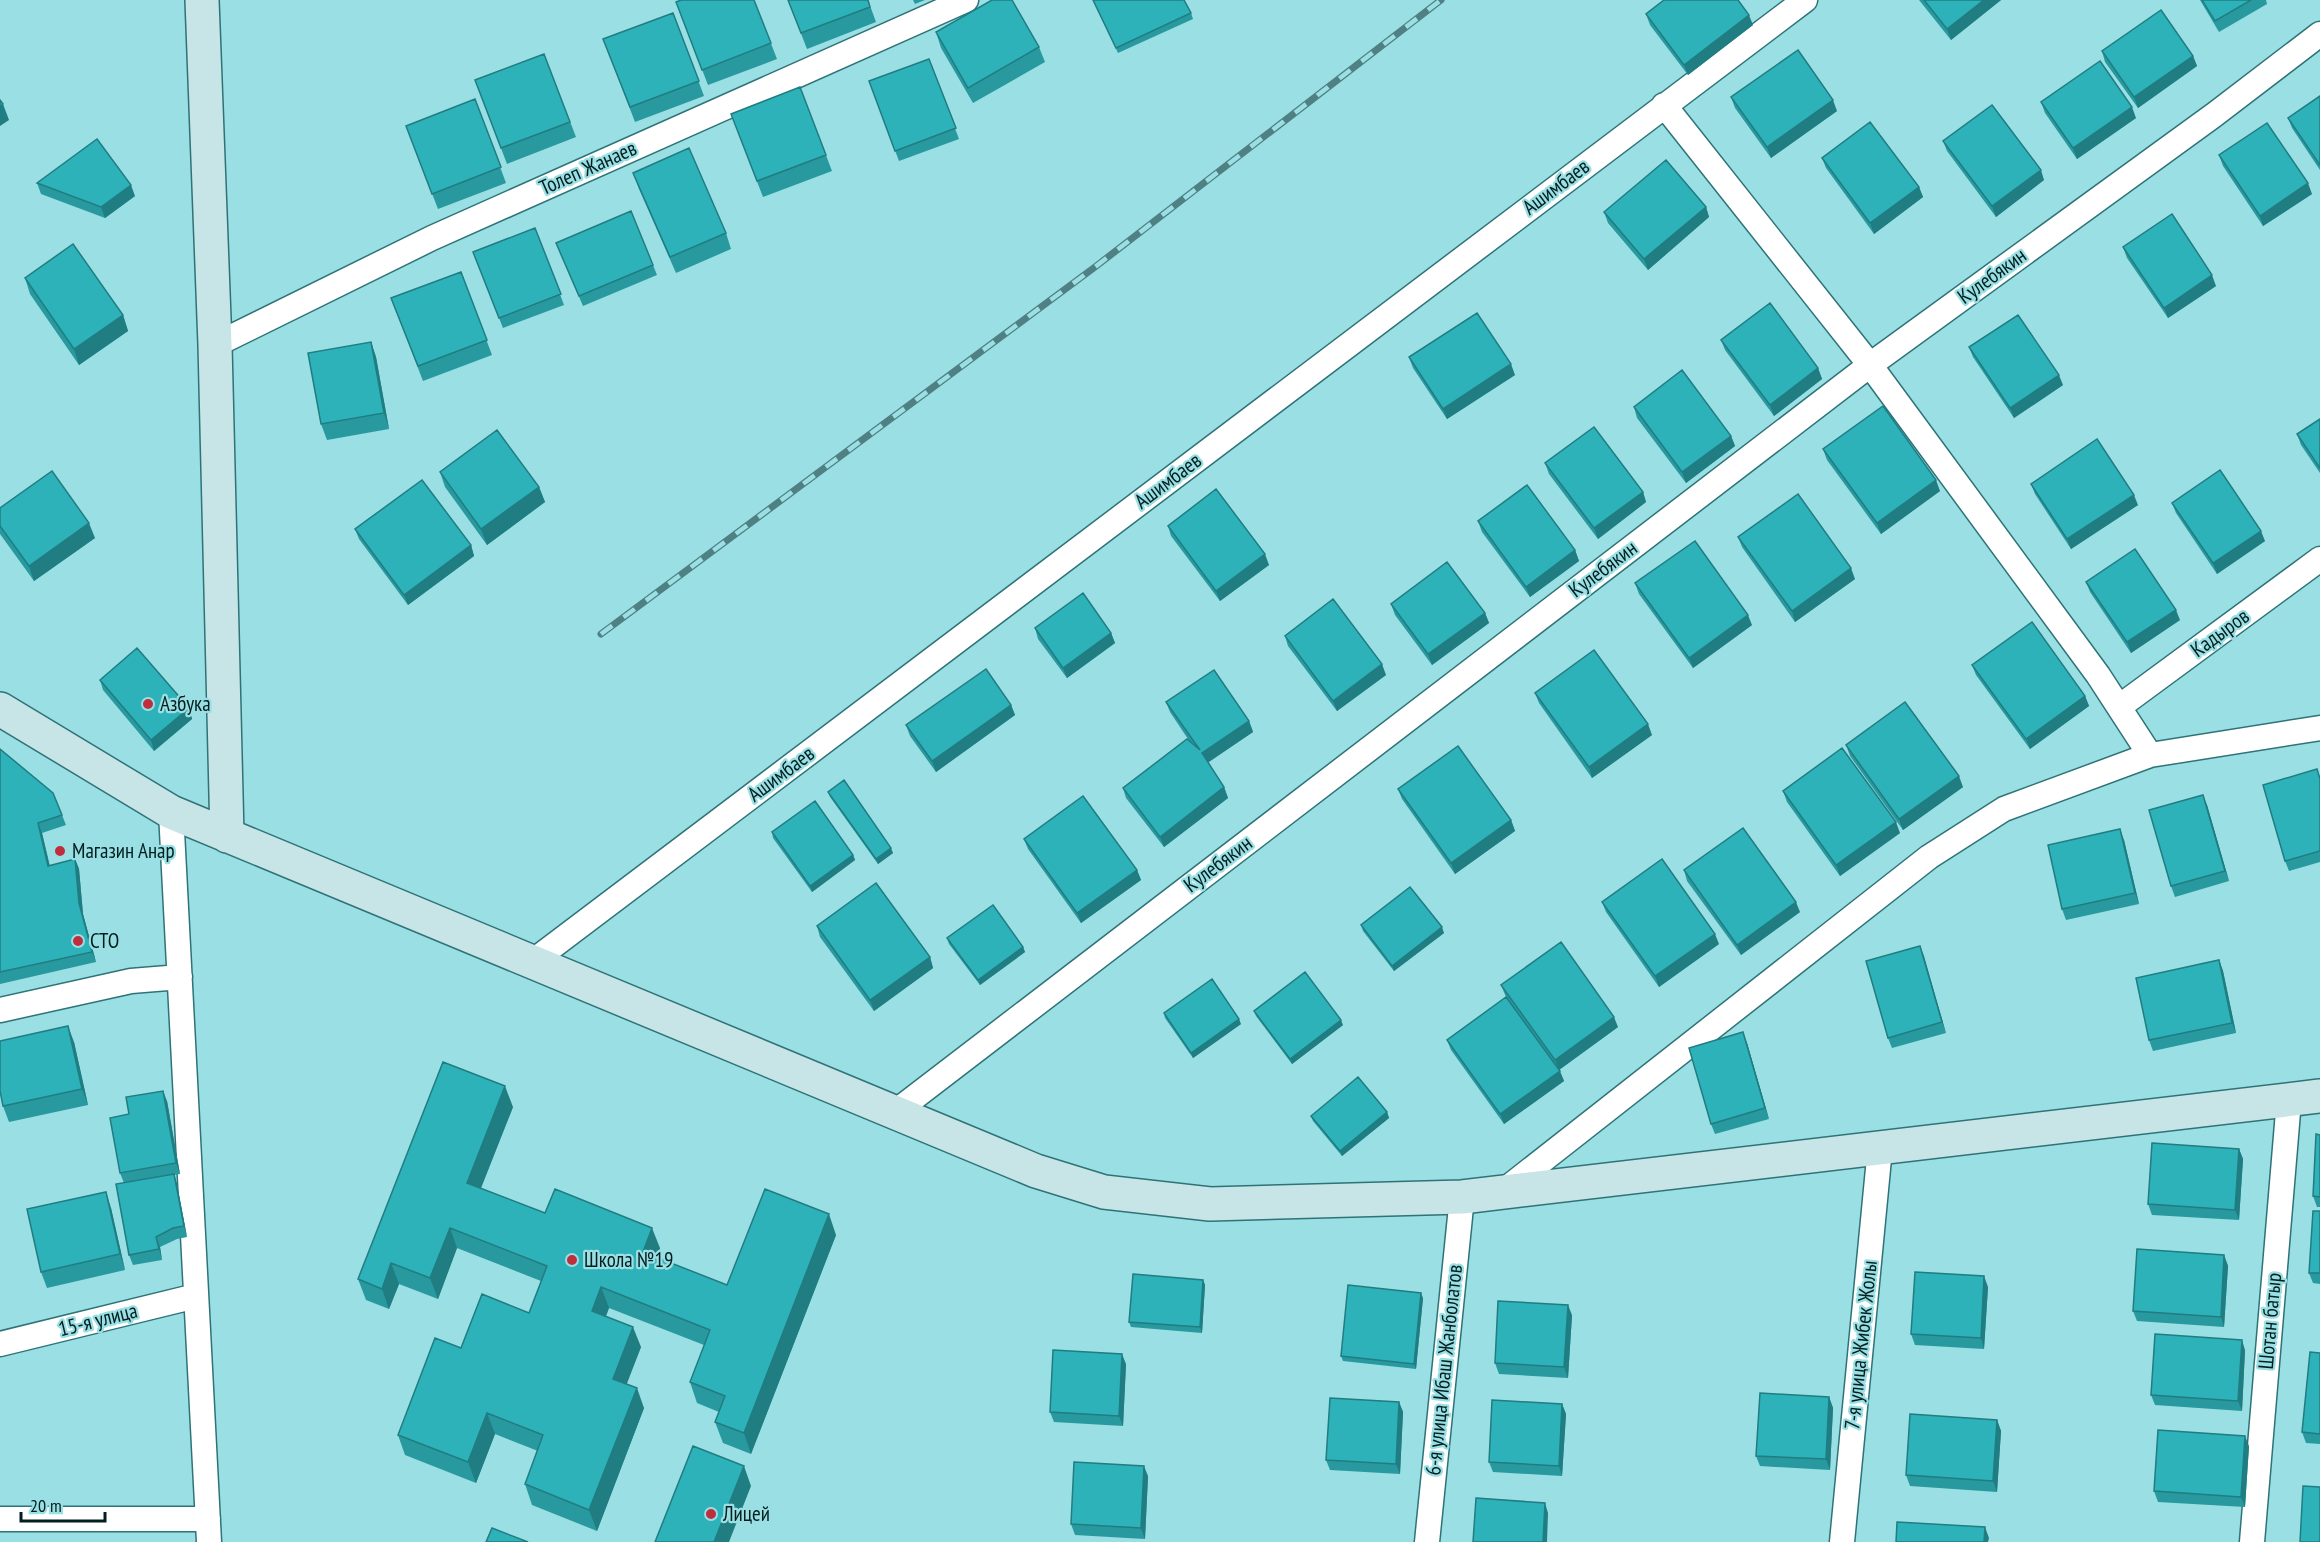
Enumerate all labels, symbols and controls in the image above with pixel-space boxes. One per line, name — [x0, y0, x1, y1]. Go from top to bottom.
street label: Толеп Жанаев — [535, 134, 641, 201]
street label: Ашимбаев — [1517, 153, 1595, 221]
street label: Кулебякин — [1952, 242, 2031, 310]
street label: Ашимбаев — [1129, 447, 1207, 515]
street label: Кулебякин — [1563, 534, 1642, 603]
street label: Кадыров — [2185, 602, 2254, 663]
place label: Азбука — [160, 690, 211, 717]
marker: Азбука — [141, 697, 155, 711]
street label: Ашимбаев — [742, 740, 820, 808]
street label: Кулебякин — [1178, 829, 1257, 898]
place label: Магазин Анар — [72, 837, 175, 864]
marker: Магазин Анар — [53, 844, 67, 858]
place label: СТО — [90, 927, 119, 954]
marker: СТО — [71, 934, 85, 948]
place label: Школа №19 — [584, 1246, 673, 1273]
marker: Школа №19 — [565, 1253, 579, 1267]
street label: 7-я улица Жибек Жолы — [1838, 1259, 1883, 1431]
street label: 6-я улица Ибаш Жанболатов — [1419, 1263, 1468, 1477]
street label: Шотан батыр — [2252, 1272, 2287, 1370]
street label: 15-я улица — [56, 1297, 140, 1342]
scale bar — [21, 1485, 105, 1523]
text: 20 m — [30, 1494, 62, 1517]
place label: Лицей — [722, 1500, 770, 1527]
marker: Лицей — [704, 1507, 718, 1521]

